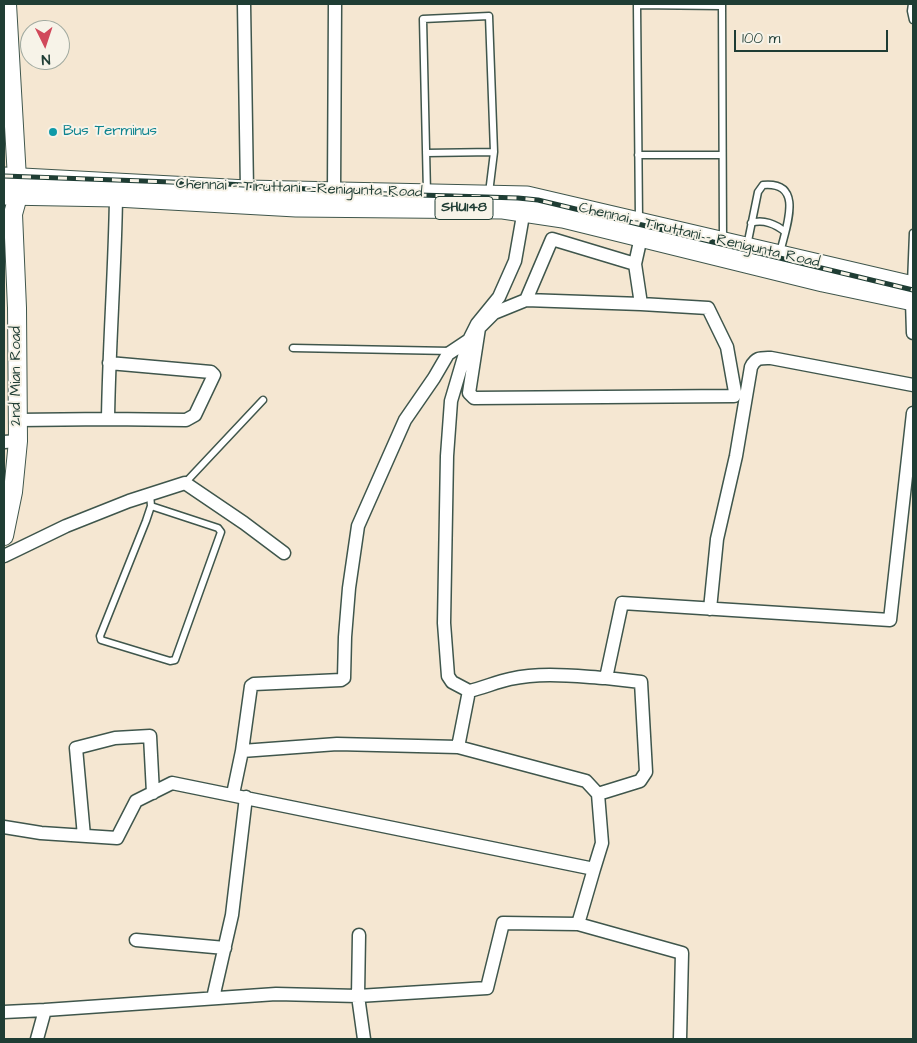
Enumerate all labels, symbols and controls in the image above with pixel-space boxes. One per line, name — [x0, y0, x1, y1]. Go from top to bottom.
north arrow — [20, 20, 70, 70]
scale bar — [737, 20, 891, 52]
text: 100 m — [742, 28, 781, 49]
text: N — [41, 49, 51, 69]
place label: Bus Terminus — [63, 123, 157, 141]
marker: Bus Terminus — [47, 126, 59, 138]
street label: Chennai - Tiruttani - Renigunta Road — [175, 176, 423, 202]
road number: SHU148 — [435, 197, 493, 220]
street label: Chennai - Tiruttani - Renigunta Road — [577, 199, 821, 273]
street label: 2nd Mian Road — [8, 326, 26, 426]

